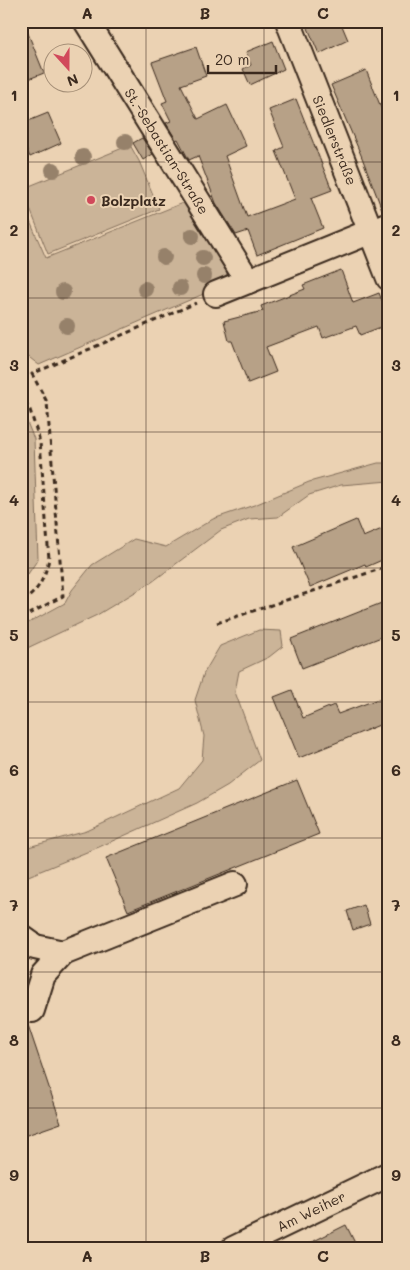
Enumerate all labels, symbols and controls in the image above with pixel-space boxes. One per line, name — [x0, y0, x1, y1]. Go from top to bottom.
text: A — [81, 2, 93, 23]
text: B — [200, 2, 210, 23]
text: C — [317, 2, 329, 23]
north arrow — [42, 42, 92, 92]
scale bar — [208, 42, 275, 74]
text: 20 m — [215, 49, 249, 69]
text: N — [64, 70, 81, 91]
text: 1 — [10, 84, 18, 105]
street label: St.-Sebastian-Straße — [120, 84, 214, 218]
text: 1 — [392, 84, 400, 105]
street label: Siedlerstraße — [308, 92, 362, 188]
place label: Bolzplatz — [101, 191, 166, 210]
marker: Bolzplatz — [85, 194, 97, 206]
text: 2 — [10, 219, 19, 240]
text: 2 — [392, 219, 401, 240]
text: 3 — [9, 354, 19, 375]
text: 3 — [391, 354, 401, 375]
text: 4 — [9, 489, 19, 510]
text: 4 — [391, 489, 401, 510]
text: 5 — [9, 624, 19, 645]
text: 5 — [391, 624, 401, 645]
text: 6 — [9, 759, 19, 780]
text: 6 — [391, 759, 401, 780]
text: 7 — [10, 894, 19, 915]
text: 7 — [392, 894, 401, 915]
text: 8 — [9, 1029, 19, 1050]
text: 8 — [391, 1029, 401, 1050]
text: 9 — [9, 1164, 19, 1185]
text: 9 — [391, 1164, 401, 1185]
street label: Am Weiher — [274, 1186, 348, 1236]
text: A — [81, 1245, 93, 1266]
text: B — [200, 1245, 210, 1266]
text: C — [317, 1245, 329, 1266]

